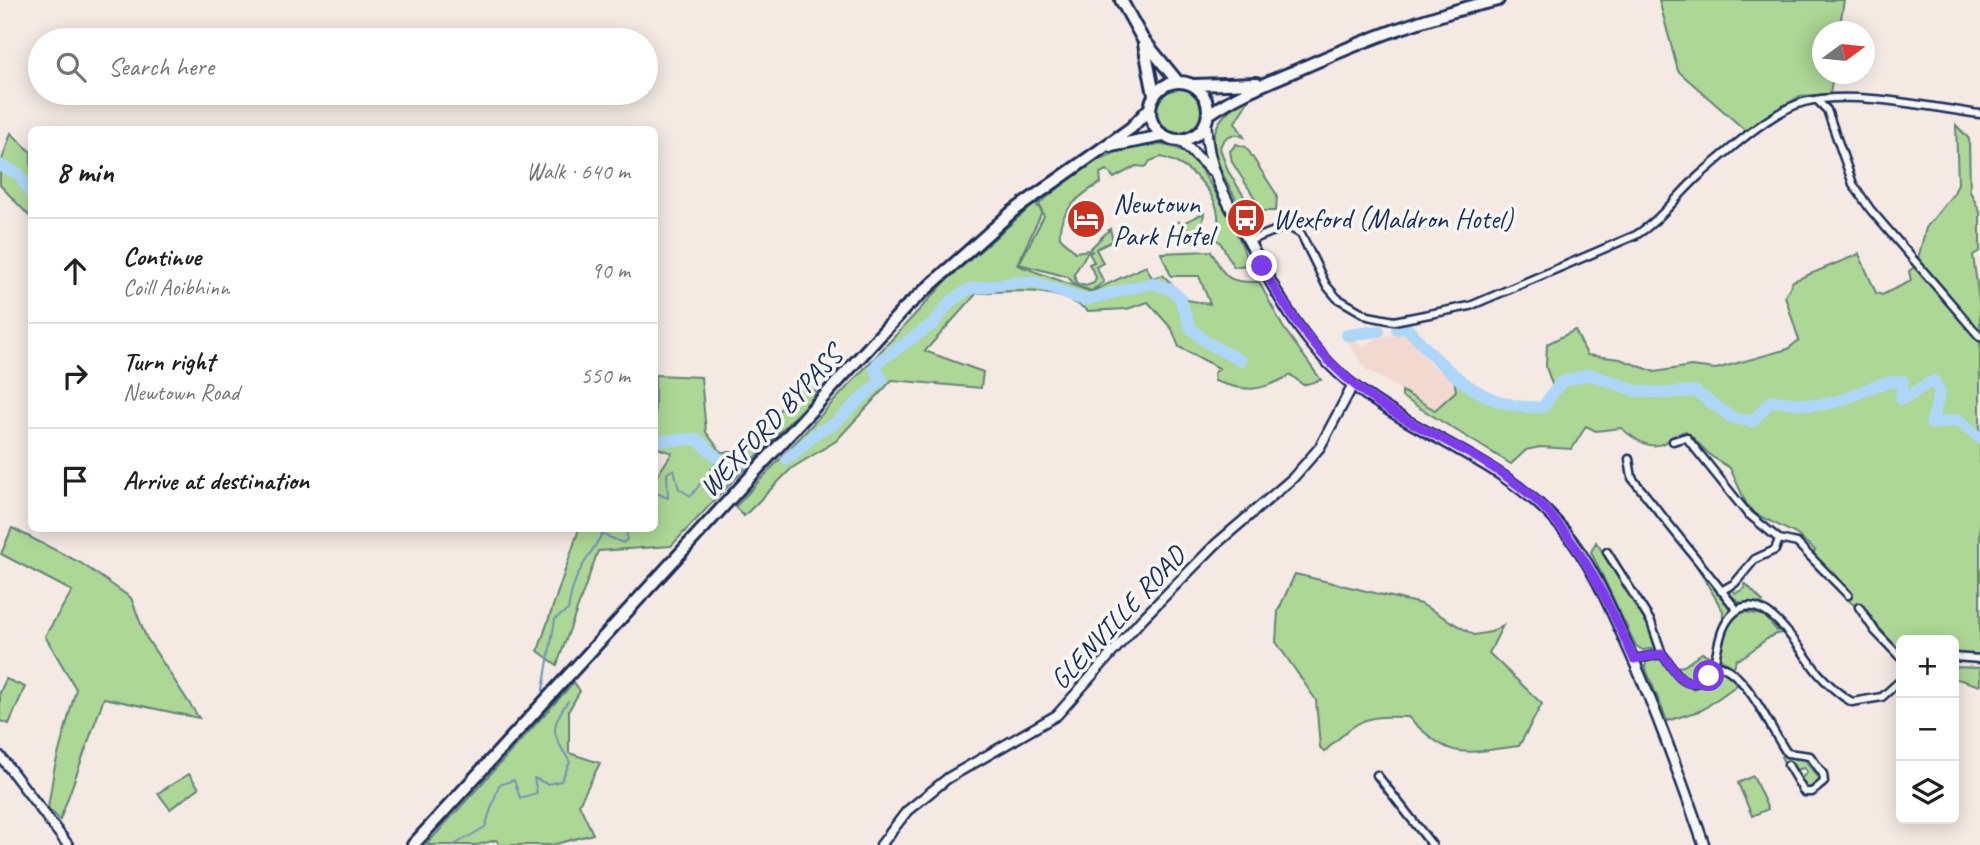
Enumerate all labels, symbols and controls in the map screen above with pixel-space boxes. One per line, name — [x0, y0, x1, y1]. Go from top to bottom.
north arrow — [1812, 21, 1875, 84]
search box — [28, 28, 658, 105]
icon: search — [52, 48, 90, 86]
text: Search here — [108, 50, 214, 83]
text: 8 min — [56, 153, 113, 191]
text: Walk · 640 m — [526, 157, 630, 186]
place label: Newtown Park Hotel — [1113, 186, 1218, 253]
bus stop icon: Wexford (Maldron Hotel) — [1225, 197, 1267, 239]
hotel icon: Newtown Park Hotel — [1065, 198, 1107, 240]
place label: Wexford (Maldron Hotel) — [1273, 201, 1514, 236]
text: Continue — [123, 240, 201, 273]
route end — [1246, 250, 1277, 281]
icon: ahead — [56, 252, 94, 290]
text: 90 m — [591, 256, 630, 285]
text: Coill Aoibhinn — [123, 273, 229, 302]
street label: WEXFORD BYPASS — [692, 335, 853, 504]
text: Turn right — [123, 345, 214, 378]
icon: right — [56, 357, 94, 395]
text: 550 m — [581, 361, 630, 390]
text: Newtown Road — [123, 378, 239, 407]
icon: arrive — [56, 462, 94, 500]
text: Arrive at destination — [123, 464, 309, 497]
street label: GLENVILLE ROAD — [1042, 537, 1194, 696]
map controls — [1896, 635, 1959, 824]
button: + — [1896, 635, 1959, 698]
route start — [1693, 660, 1724, 691]
button: − — [1896, 698, 1959, 761]
button: layers — [1896, 761, 1959, 824]

